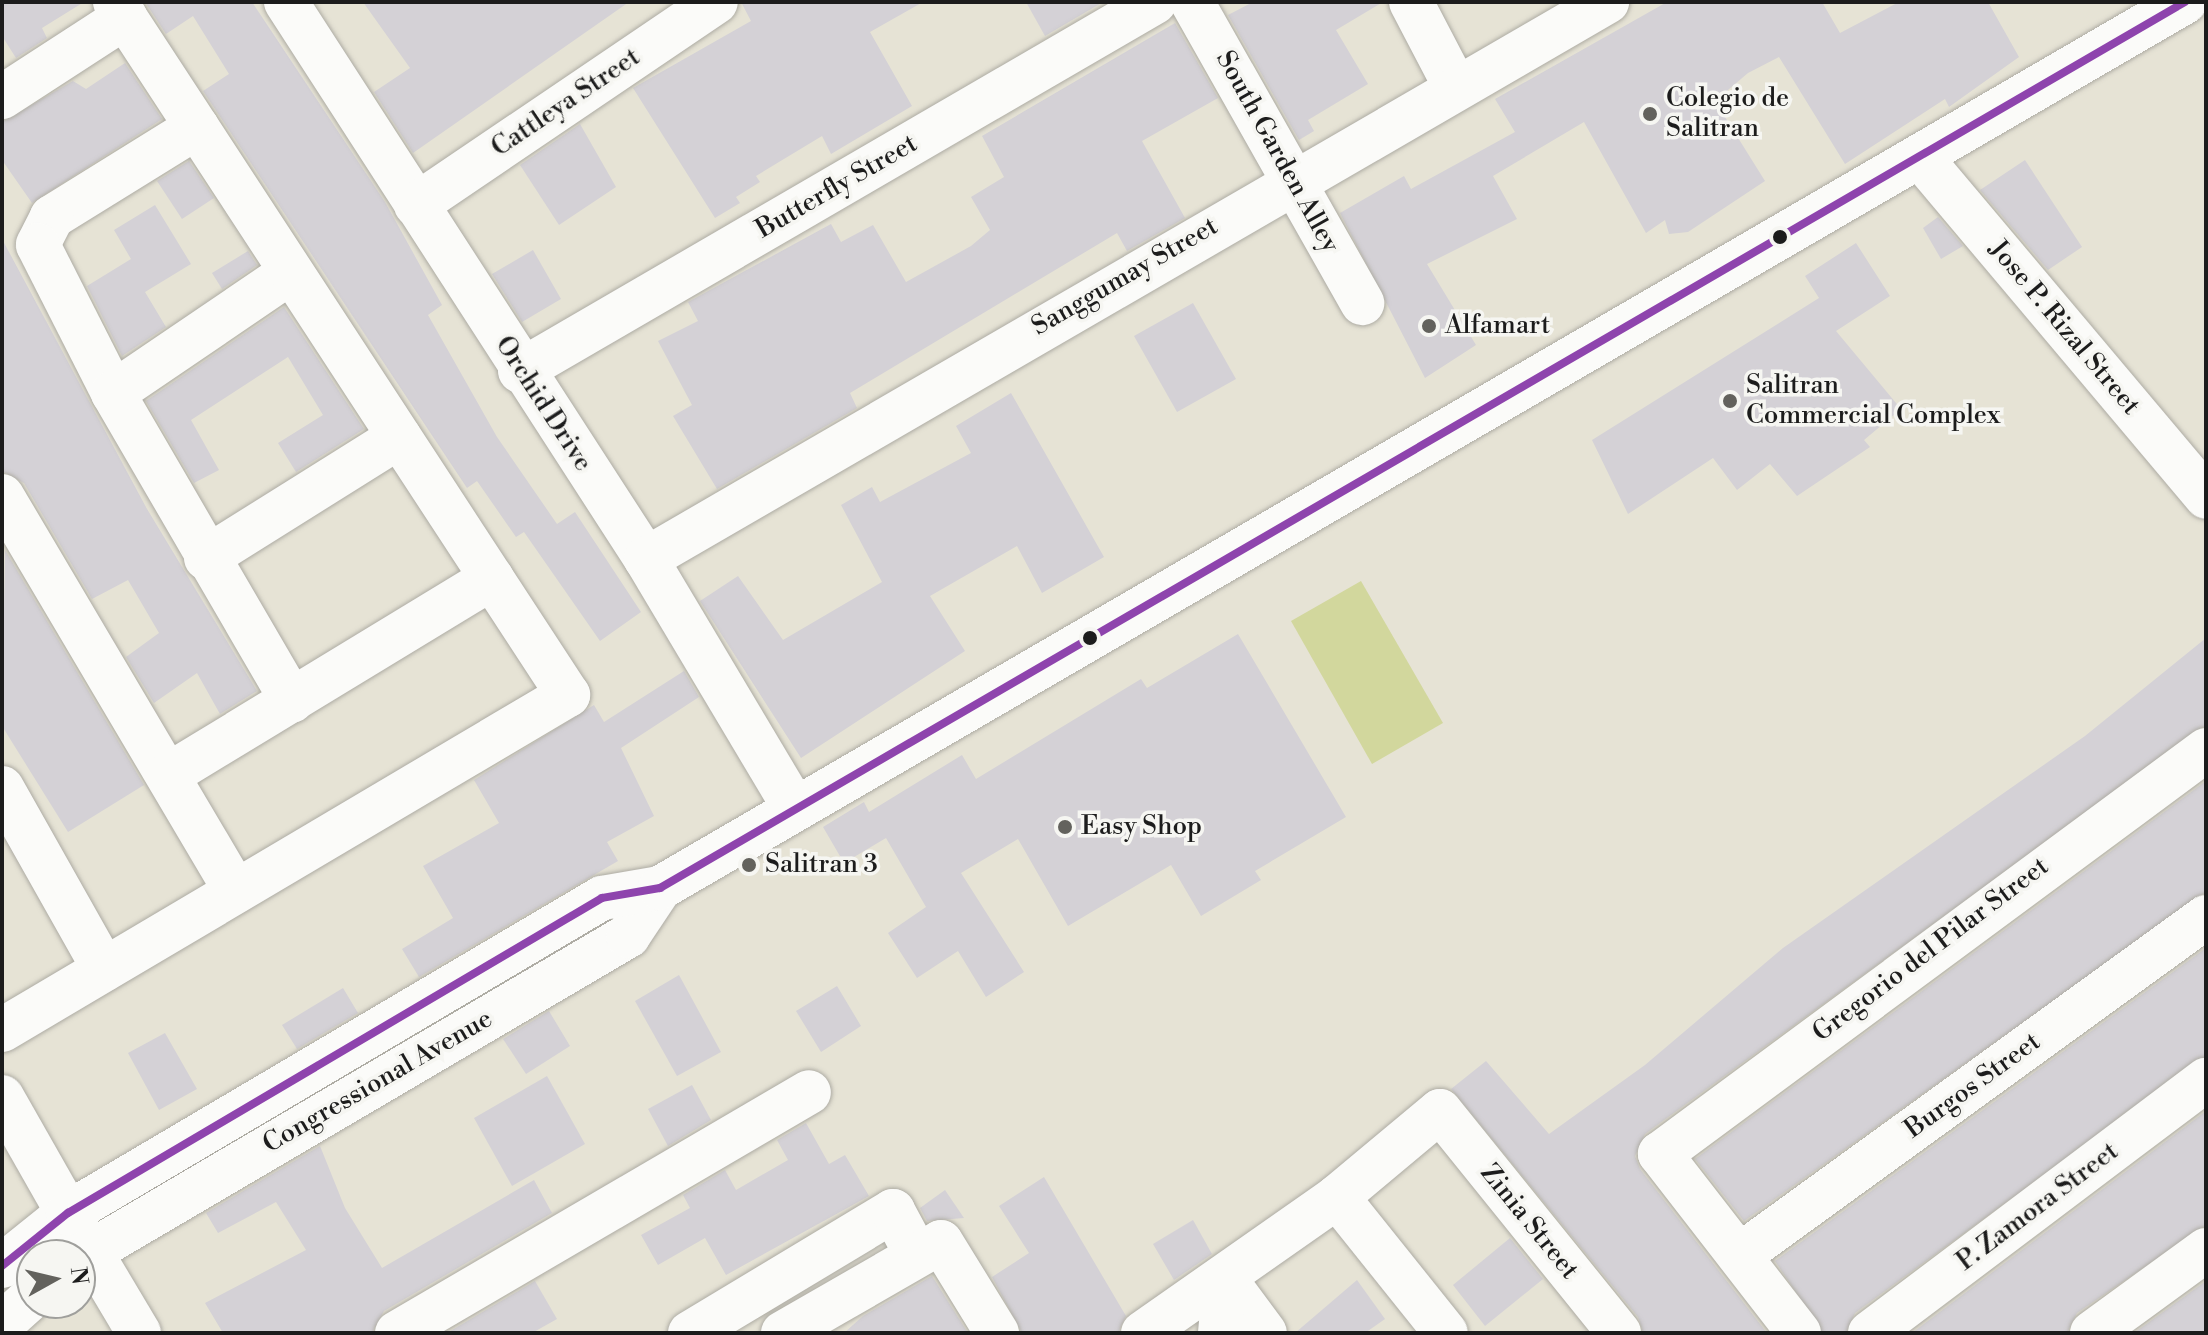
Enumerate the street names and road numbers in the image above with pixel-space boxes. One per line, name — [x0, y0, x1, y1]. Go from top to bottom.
street label: Cattleya Street — [486, 42, 646, 164]
street label: South Garden Alley — [1209, 46, 1345, 258]
street label: Butterfly Street — [751, 128, 923, 246]
street label: Sanggumay Street — [1026, 211, 1224, 343]
street label: Jose P. Rizal Street — [1982, 235, 2146, 421]
street label: Orchid Drive — [488, 331, 598, 477]
street label: Gregorio del Pilar Street — [1807, 851, 2055, 1049]
street label: Congressional Avenue — [258, 1004, 498, 1160]
street label: Burgos Street — [1899, 1026, 2047, 1146]
street label: P. Zamora Street — [1951, 1136, 2125, 1278]
street label: Zinia Street — [1473, 1158, 1585, 1286]

